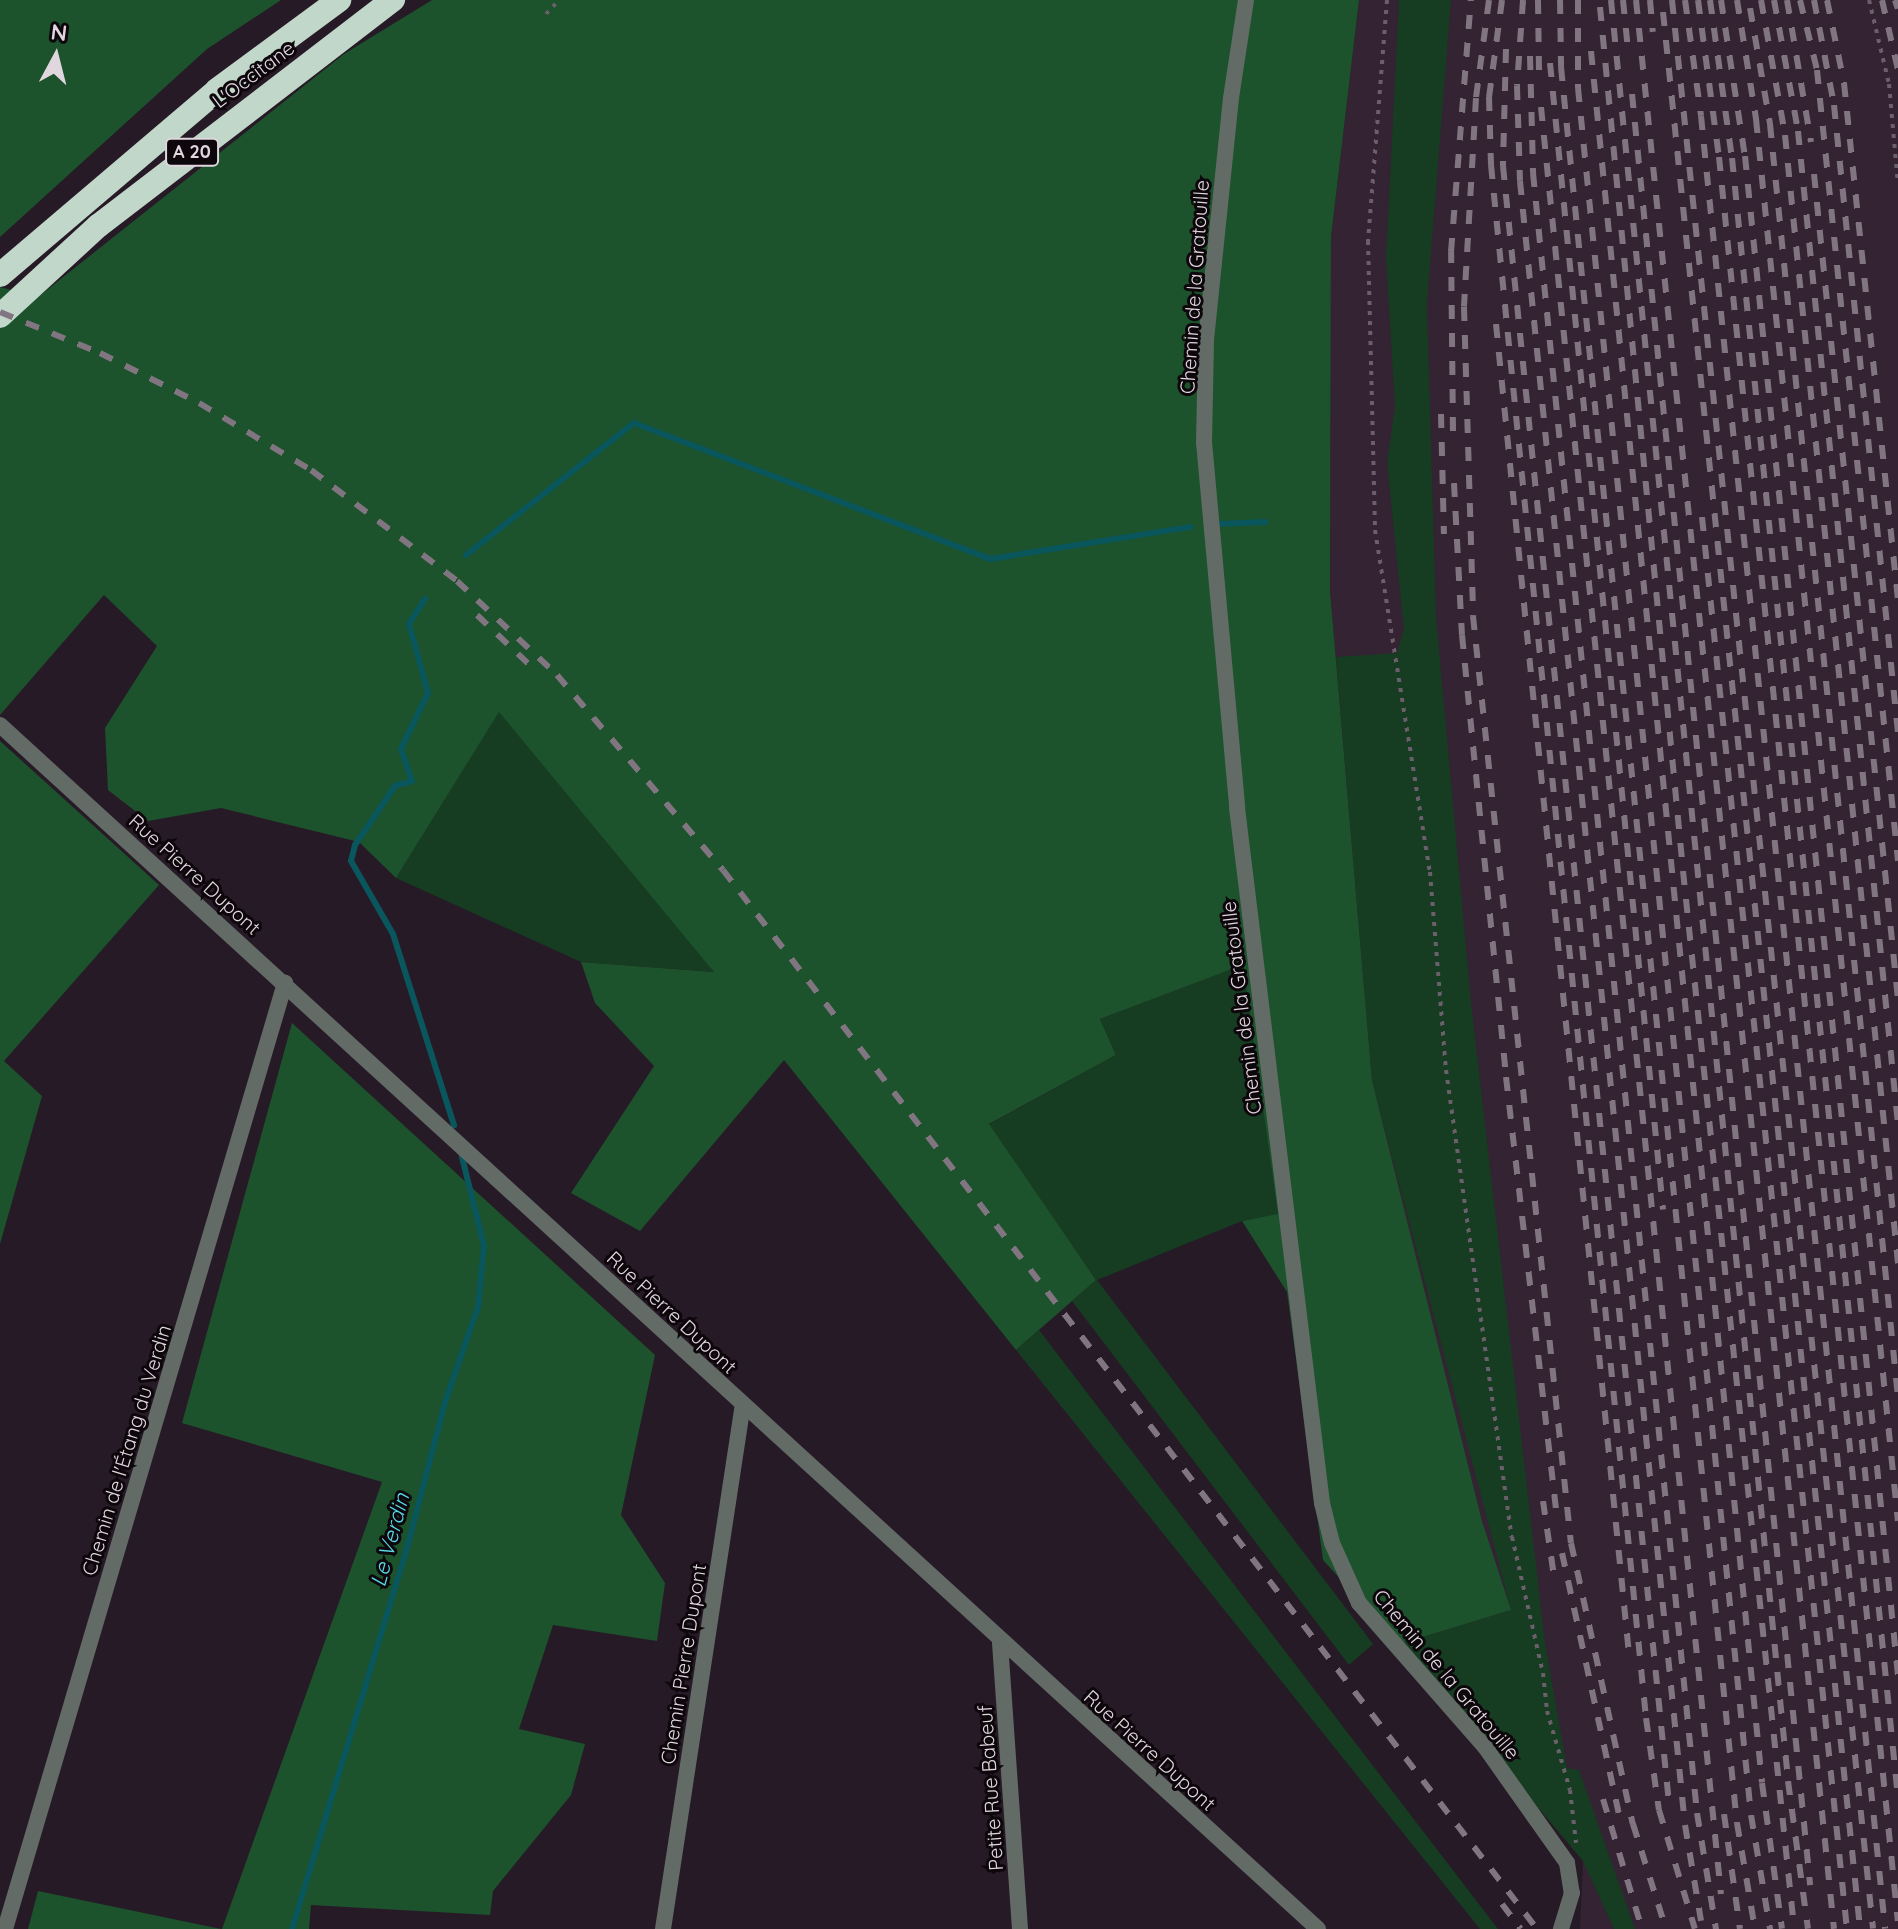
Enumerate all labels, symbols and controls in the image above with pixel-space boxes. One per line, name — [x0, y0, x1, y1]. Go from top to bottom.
north arrow — [16, 16, 96, 96]
text: N — [49, 17, 69, 47]
street label: L'Occitane — [207, 35, 299, 113]
road number: A 20 — [164, 138, 220, 166]
street label: Chemin de la Gratouille — [1175, 179, 1213, 395]
street label: Rue Pierre Dupont — [124, 809, 266, 939]
street label: Chemin de la Gratouille — [1216, 900, 1266, 1116]
street label: Rue Pierre Dupont — [602, 1246, 742, 1378]
street label: Chemin de l'Étang du Verdin — [76, 1322, 176, 1578]
water label: Le Verdin — [365, 1490, 415, 1590]
street label: Chemin Pierre Dupont — [655, 1562, 711, 1766]
street label: Chemin de la Gratouille — [1369, 1584, 1525, 1764]
street label: Rue Pierre Dupont — [1079, 1685, 1221, 1815]
street label: Petite Rue Babeuf — [972, 1704, 1008, 1872]

